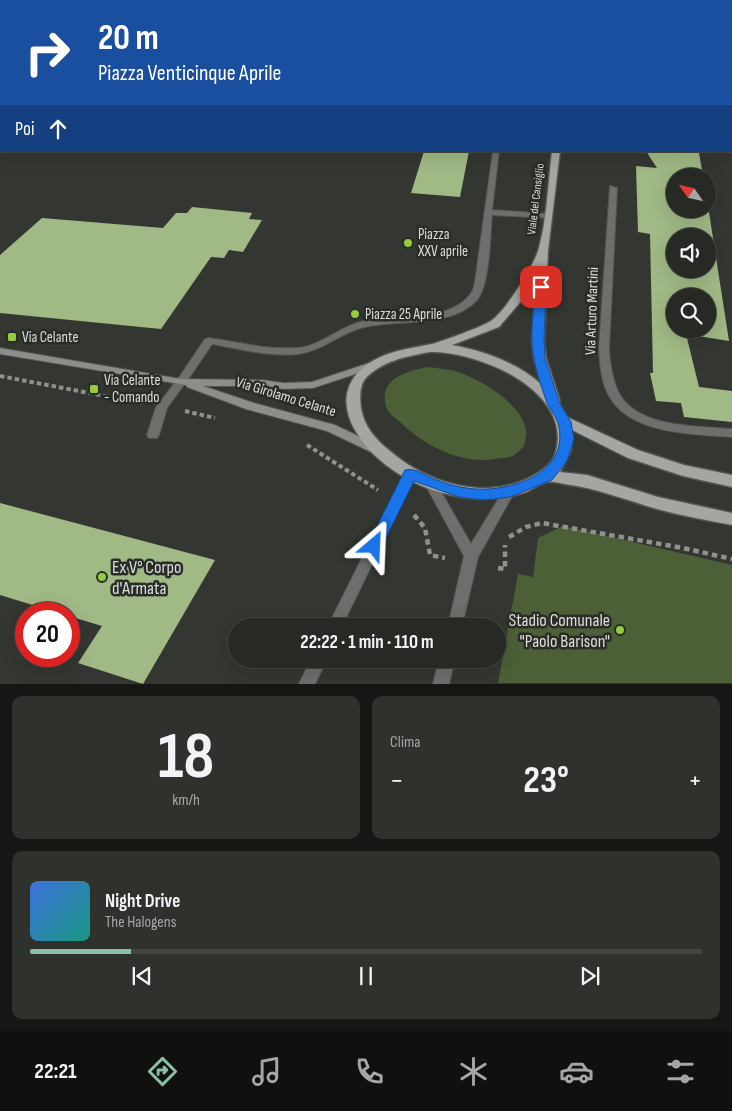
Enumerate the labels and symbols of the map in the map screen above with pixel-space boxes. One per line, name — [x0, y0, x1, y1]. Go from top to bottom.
street label: Viale del Cansiglio — [524, 163, 548, 235]
north arrow — [666, 168, 716, 218]
place label: Piazza XXV aprile — [417, 225, 468, 261]
marker: Piazza XXV aprile — [402, 237, 414, 249]
pin — [520, 266, 562, 308]
street label: Via Arturo Martini — [581, 266, 603, 355]
place label: Piazza 25 Aprile — [365, 305, 442, 324]
marker: Piazza 25 Aprile — [349, 308, 361, 320]
place label: Via Celante — [22, 328, 78, 347]
marker: Via Celante — [6, 331, 18, 343]
place label: Via Celante - Comando — [104, 371, 160, 407]
street label: Via Girolamo Celante — [234, 373, 338, 421]
marker: Via Celante - Comando — [88, 383, 100, 395]
position arrow — [347, 519, 399, 571]
place label: Ex V° Corpo d'Armata — [112, 557, 181, 599]
marker: Ex V° Corpo d'Armata — [96, 571, 108, 583]
speed limit sign: 20 — [15, 602, 80, 667]
place label: Stadio Comunale "Paolo Barison" — [508, 610, 610, 652]
marker: Stadio Comunale "Paolo Barison" — [614, 624, 626, 636]

